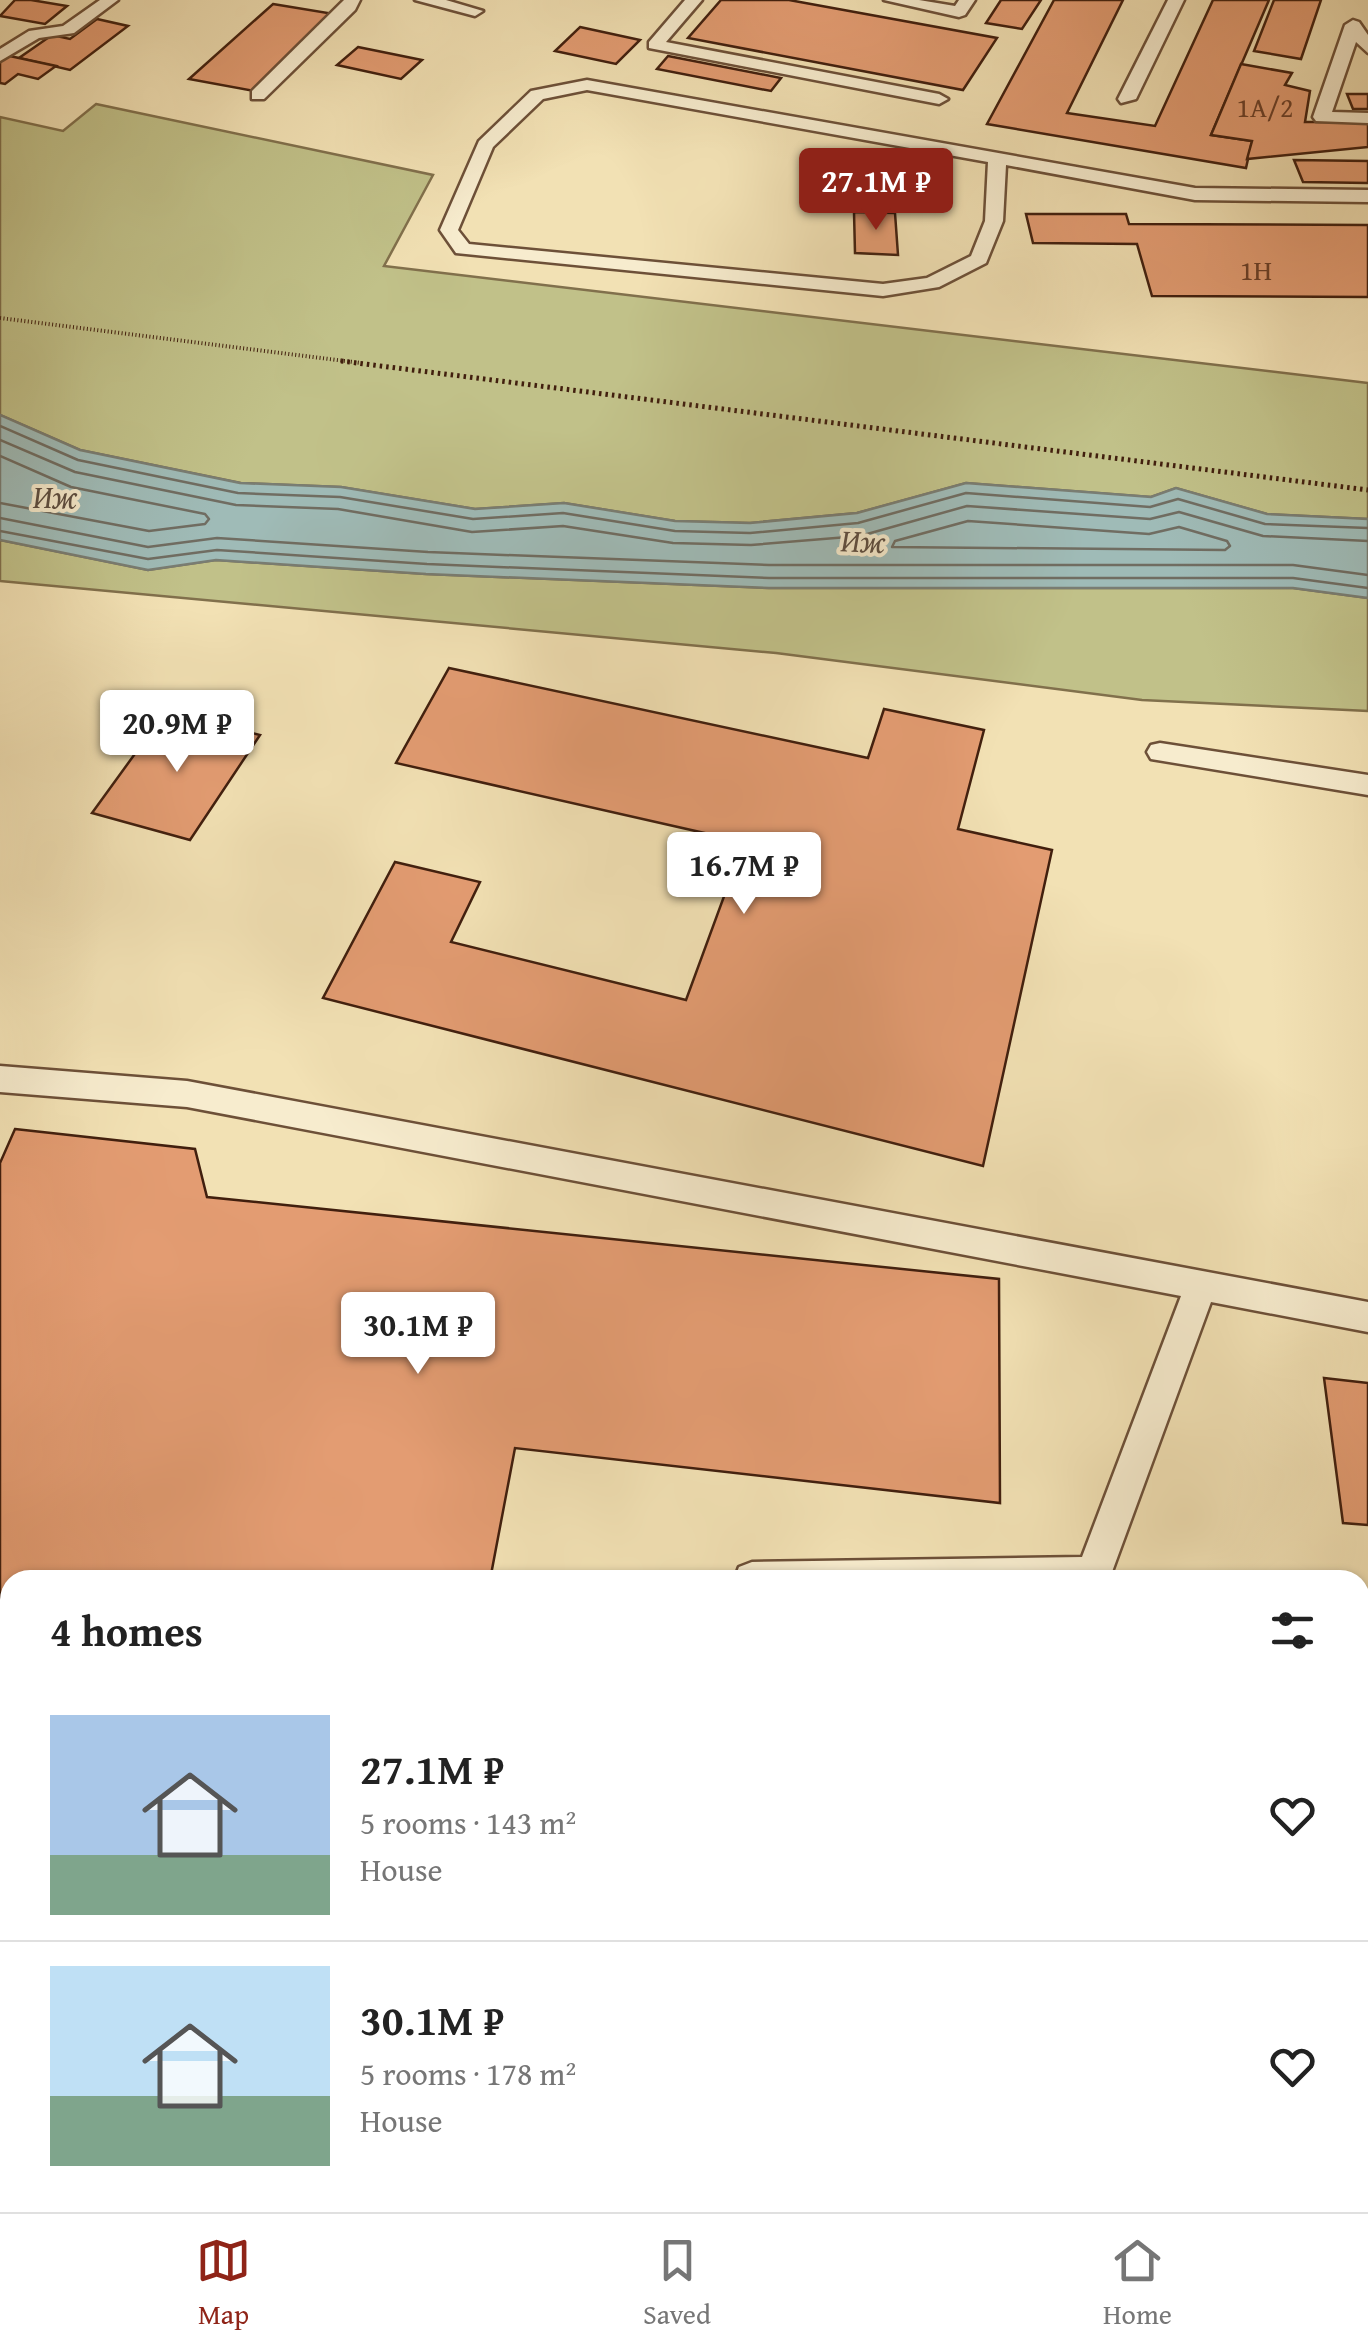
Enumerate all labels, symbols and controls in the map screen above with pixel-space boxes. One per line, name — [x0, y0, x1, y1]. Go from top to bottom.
house number: 1А/2 — [1236, 86, 1294, 127]
pin: 27.1M ₽ — [784, 148, 968, 233]
text: 27.1M ₽ — [821, 157, 931, 204]
house number: 1Н — [1240, 249, 1272, 290]
water label: Иж — [33, 473, 78, 520]
water label: Иж — [840, 516, 887, 565]
pin: 20.9M ₽ — [85, 690, 269, 775]
text: 20.9M ₽ — [122, 699, 232, 746]
pin: 16.7M ₽ — [652, 832, 836, 917]
text: 16.7M ₽ — [689, 841, 799, 888]
pin: 30.1M ₽ — [326, 1292, 510, 1377]
text: 30.1M ₽ — [363, 1301, 473, 1348]
text: 4 homes — [50, 1600, 203, 1661]
icon: filters — [1265, 1603, 1320, 1658]
text: 27.1M ₽ — [360, 1738, 504, 1799]
icon: home — [130, 1755, 250, 1875]
icon: heart — [1265, 1788, 1320, 1843]
text: 5 rooms · 143 m² — [360, 1799, 576, 1846]
text: House — [360, 1846, 443, 1893]
text: 30.1M ₽ — [360, 1989, 504, 2050]
icon: home — [130, 2006, 250, 2126]
icon: heart — [1265, 2039, 1320, 2094]
text: 5 rooms · 178 m² — [360, 2050, 576, 2097]
text: House — [360, 2097, 443, 2144]
tab: Map — [196, 2233, 251, 2334]
tab: Saved — [643, 2233, 711, 2334]
tab: Home — [1103, 2233, 1172, 2334]

